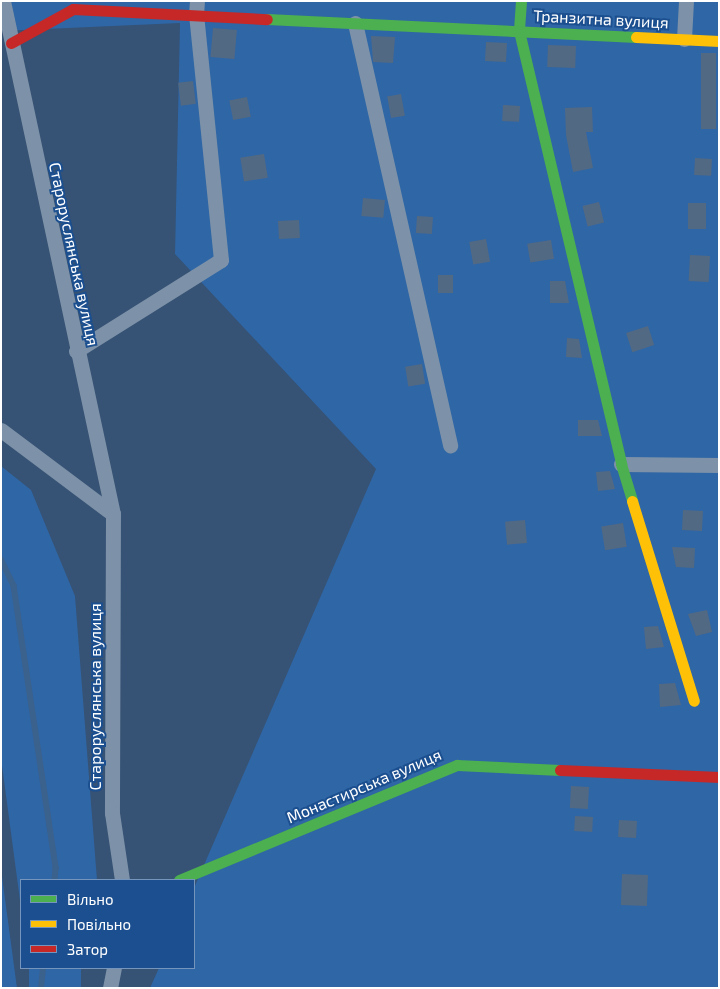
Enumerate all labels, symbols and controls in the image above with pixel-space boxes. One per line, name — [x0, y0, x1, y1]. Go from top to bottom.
street label: Транзитна вулиця — [533, 6, 669, 32]
street label: Староруслянська вулиця — [45, 160, 103, 348]
street label: Староруслянська вулиця — [85, 603, 105, 791]
street label: Монастирська вулиця — [284, 745, 444, 827]
legend — [20, 879, 195, 969]
text: Вільно — [67, 890, 114, 908]
text: Повільно — [67, 915, 131, 933]
text: Затор — [67, 940, 108, 958]

